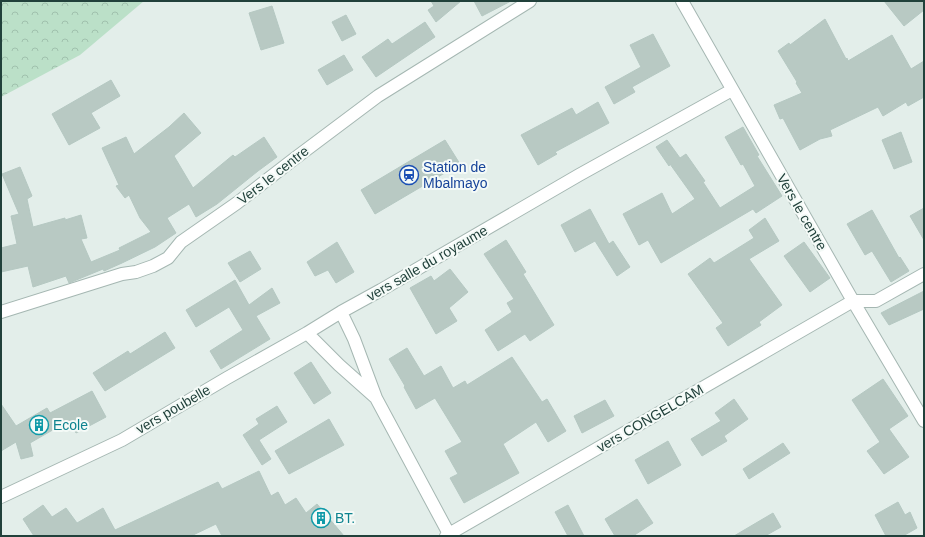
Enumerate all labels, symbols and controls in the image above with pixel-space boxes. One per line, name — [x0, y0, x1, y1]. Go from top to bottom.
street label: Vers le centre — [234, 142, 312, 208]
place label: Station de Mbalmayo — [423, 159, 488, 191]
station icon: Station de Mbalmayo — [398, 164, 420, 186]
street label: Vers le centre — [774, 171, 830, 253]
street label: vers salle du royaume — [364, 222, 490, 304]
street label: vers poubelle — [133, 381, 213, 437]
street label: vers CONGELCAM — [594, 381, 706, 455]
building icon: Ecole — [28, 414, 50, 436]
place label: Ecole — [53, 417, 88, 433]
building icon: BT. — [310, 507, 332, 529]
place label: BT. — [335, 510, 355, 526]

